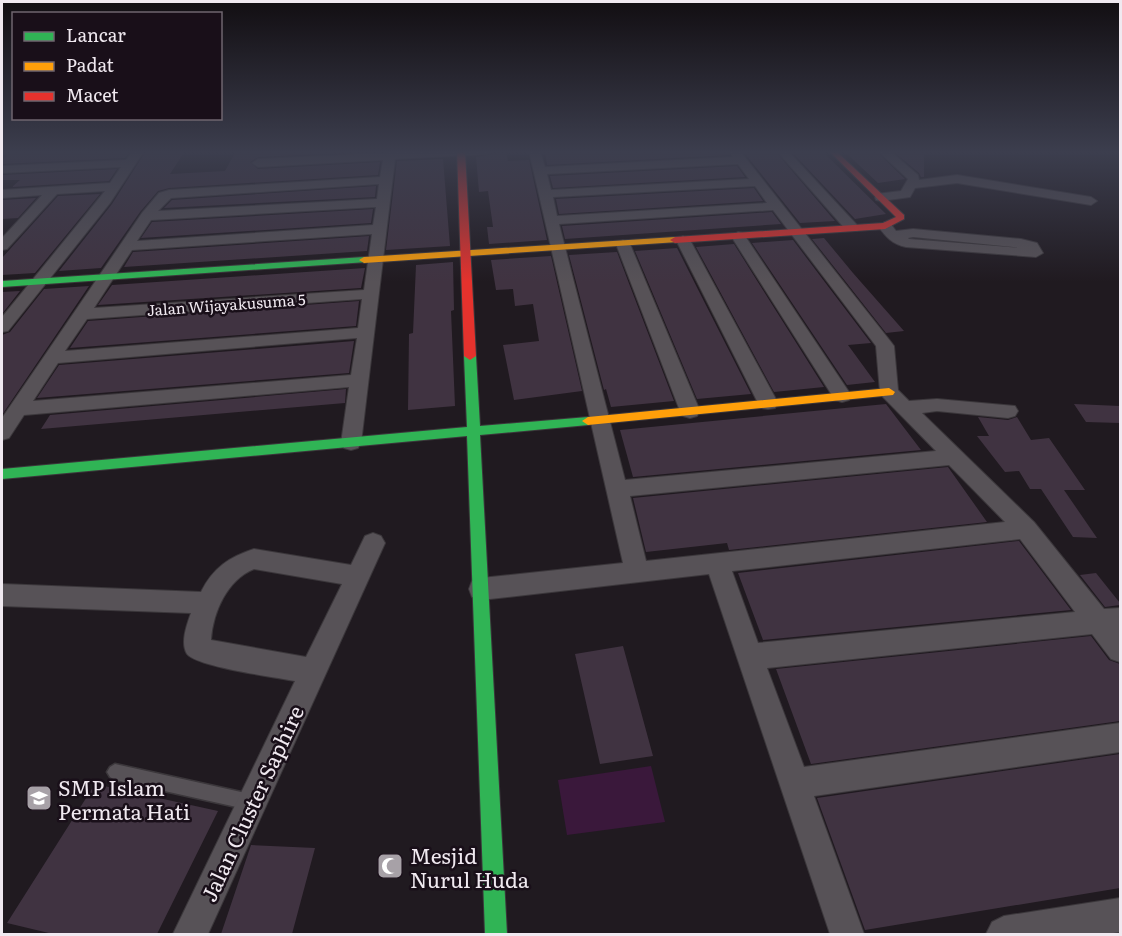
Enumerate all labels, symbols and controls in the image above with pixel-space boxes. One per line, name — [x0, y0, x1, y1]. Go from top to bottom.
legend — [12, 12, 222, 120]
text: Lancar — [66, 21, 126, 48]
text: Padat — [66, 51, 115, 78]
text: Macet — [66, 81, 119, 108]
street label: Jalan Wijayakusuma 5 — [146, 287, 306, 321]
street label: Jalan Cluster Saphire — [192, 700, 310, 906]
place label: SMP Islam Permata Hati — [58, 771, 190, 826]
school or university icon: SMP Islam Permata Hati — [24, 783, 54, 813]
place label: Mesjid Nurul Huda — [410, 839, 530, 894]
mosque icon: Mesjid Nurul Huda — [375, 851, 405, 881]

